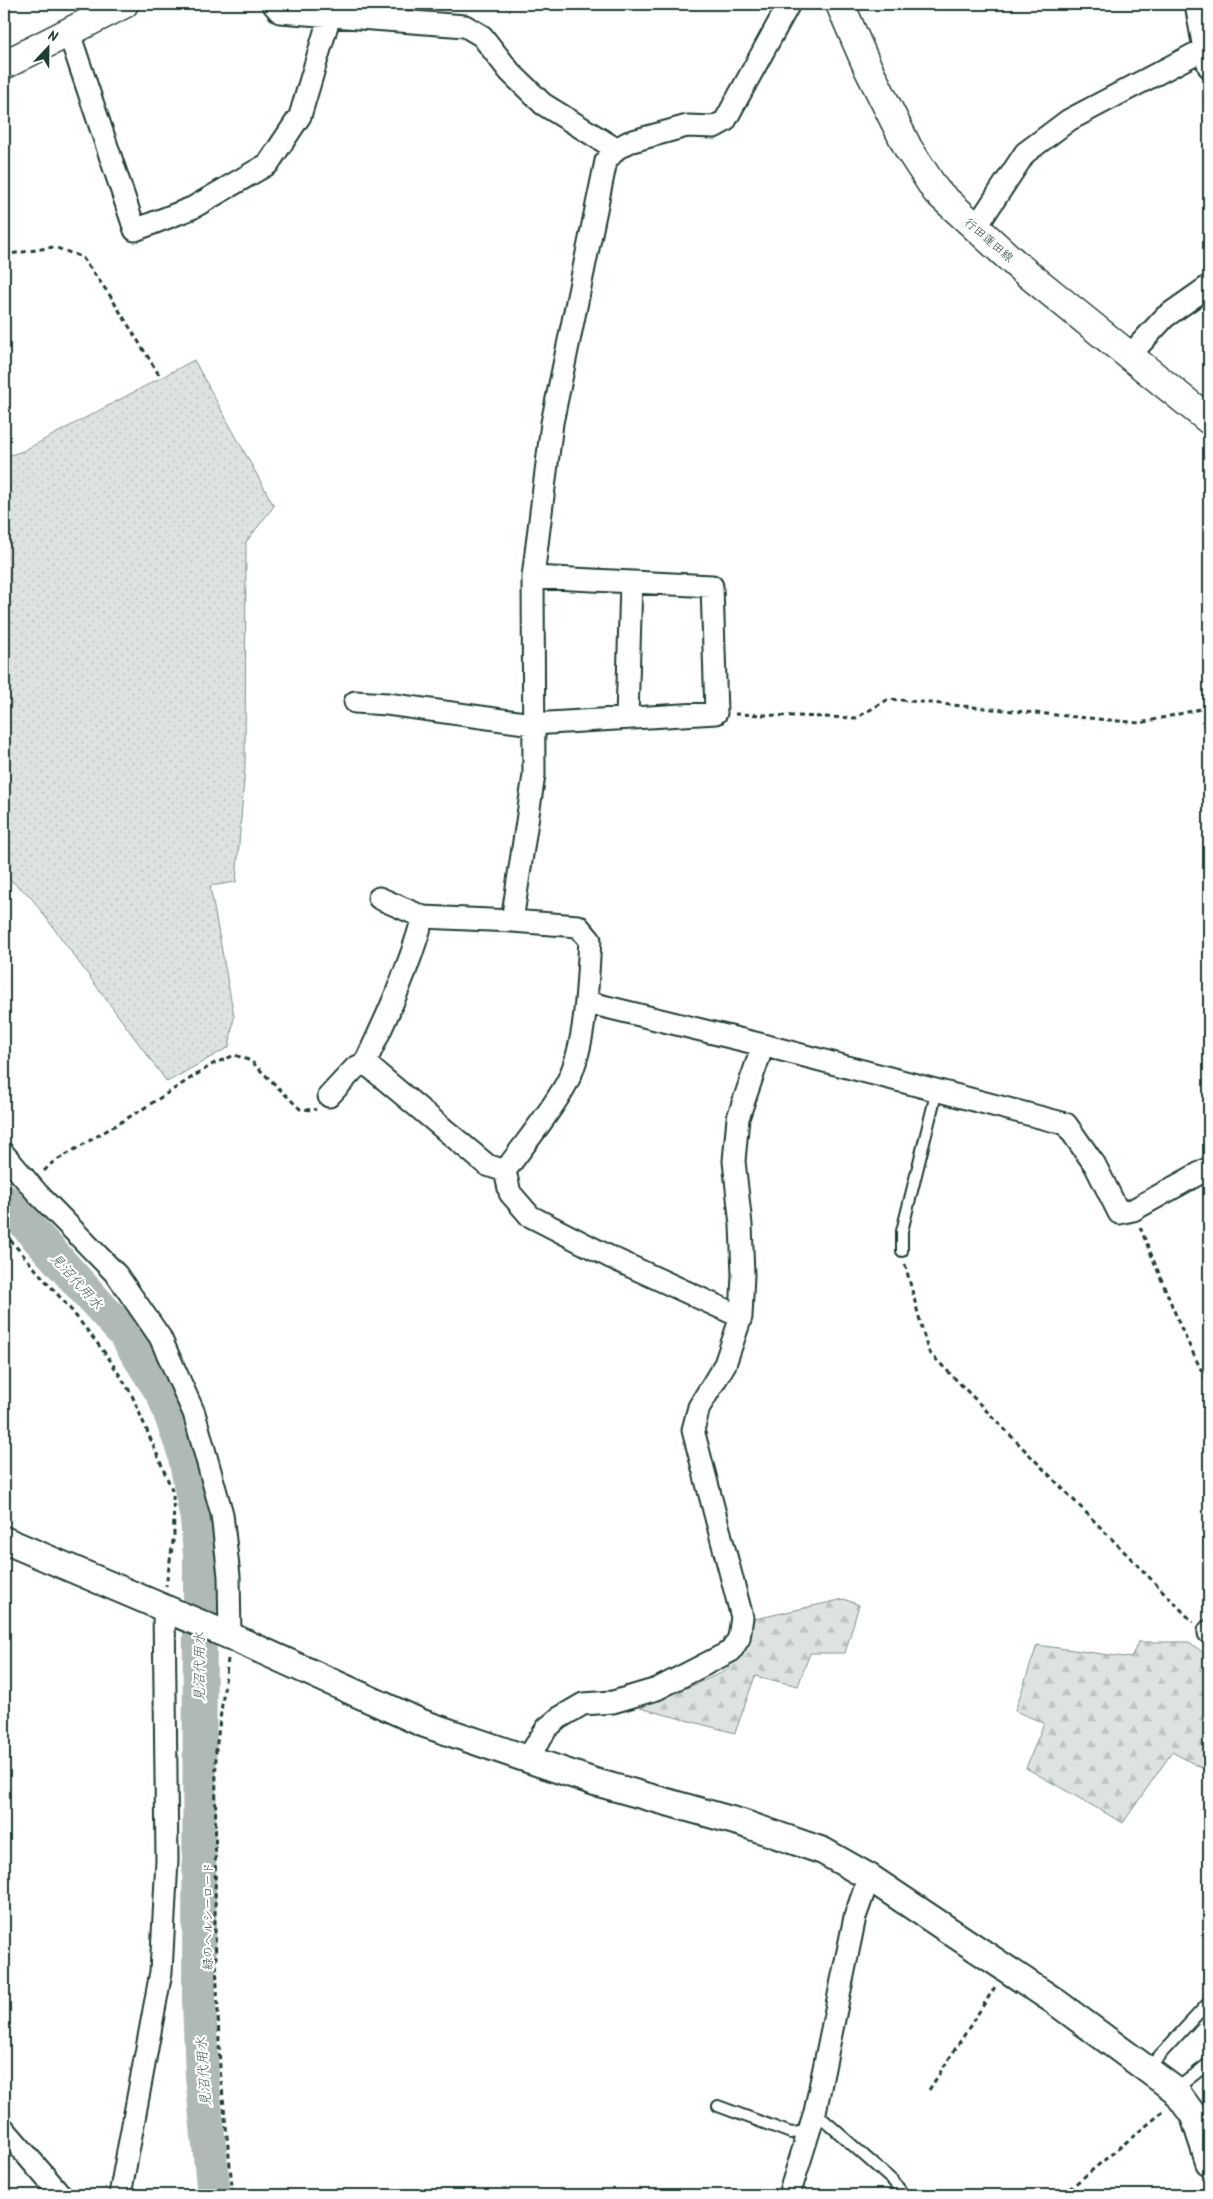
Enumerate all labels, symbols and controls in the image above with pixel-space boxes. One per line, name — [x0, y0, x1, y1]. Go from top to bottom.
north arrow — [22, 22, 72, 72]
text: N — [44, 25, 61, 49]
street label: 行田蓮田線 — [960, 214, 1018, 267]
water label: 見沼代用水 — [45, 1248, 108, 1315]
water label: 見沼代用水 — [189, 1632, 211, 1702]
street label: 緑のヘルシーロード — [199, 1862, 218, 1970]
water label: 見沼代用水 — [191, 2036, 217, 2108]

